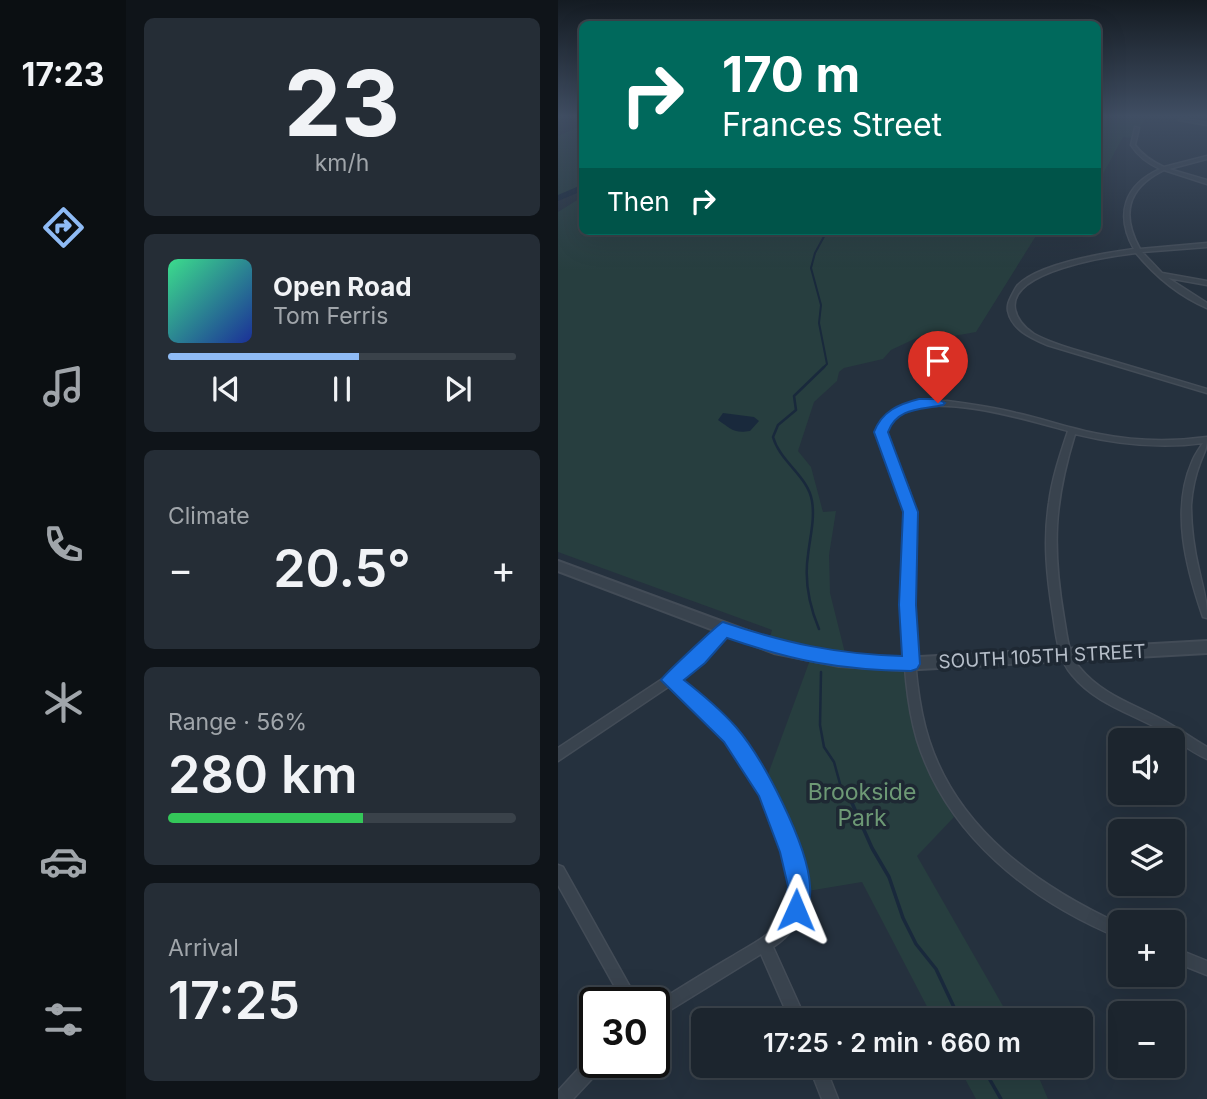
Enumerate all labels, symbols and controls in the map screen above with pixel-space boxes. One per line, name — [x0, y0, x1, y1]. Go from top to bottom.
text: 170 m — [722, 45, 860, 104]
text: 23 — [284, 48, 400, 158]
icon: right — [607, 49, 698, 140]
text: 17:23 — [22, 55, 104, 94]
text: Frances Street — [722, 105, 942, 144]
text: km/h — [315, 149, 369, 177]
icon: right — [684, 182, 722, 220]
text: Then — [607, 186, 670, 217]
icon: directions — [39, 203, 88, 252]
text: Open Road — [273, 271, 412, 302]
text: Tom Ferris — [273, 302, 388, 330]
pin — [908, 331, 968, 403]
icon: arrive — [919, 342, 957, 380]
icon: music — [39, 362, 88, 411]
icon: previous — [207, 370, 245, 408]
icon: pause — [323, 370, 361, 408]
icon: next — [439, 370, 477, 408]
text: Climate — [168, 502, 250, 530]
icon: phone — [39, 520, 88, 569]
text: 20.5° — [273, 537, 411, 600]
text: − — [168, 546, 193, 592]
text: + — [491, 546, 516, 592]
street label: SOUTH 105TH STREET — [938, 640, 1146, 673]
icon: climate — [39, 678, 88, 727]
text: Range · 56% — [168, 708, 307, 736]
map controls — [1108, 728, 1185, 1078]
button: sound — [1108, 728, 1185, 805]
text: 280 km — [168, 743, 358, 806]
park label: Brookside Park — [808, 778, 916, 832]
button: layers — [1108, 819, 1185, 896]
icon: car — [39, 837, 88, 886]
position arrow — [759, 873, 833, 947]
button: + — [1108, 910, 1185, 987]
text: Arrival — [168, 934, 239, 962]
text: 17:25 — [168, 969, 300, 1032]
speed limit sign: 30 — [579, 987, 670, 1078]
icon: filters — [39, 995, 88, 1044]
button: − — [1108, 1001, 1185, 1078]
text: 17:25 · 2 min · 660 m — [763, 1027, 1021, 1058]

